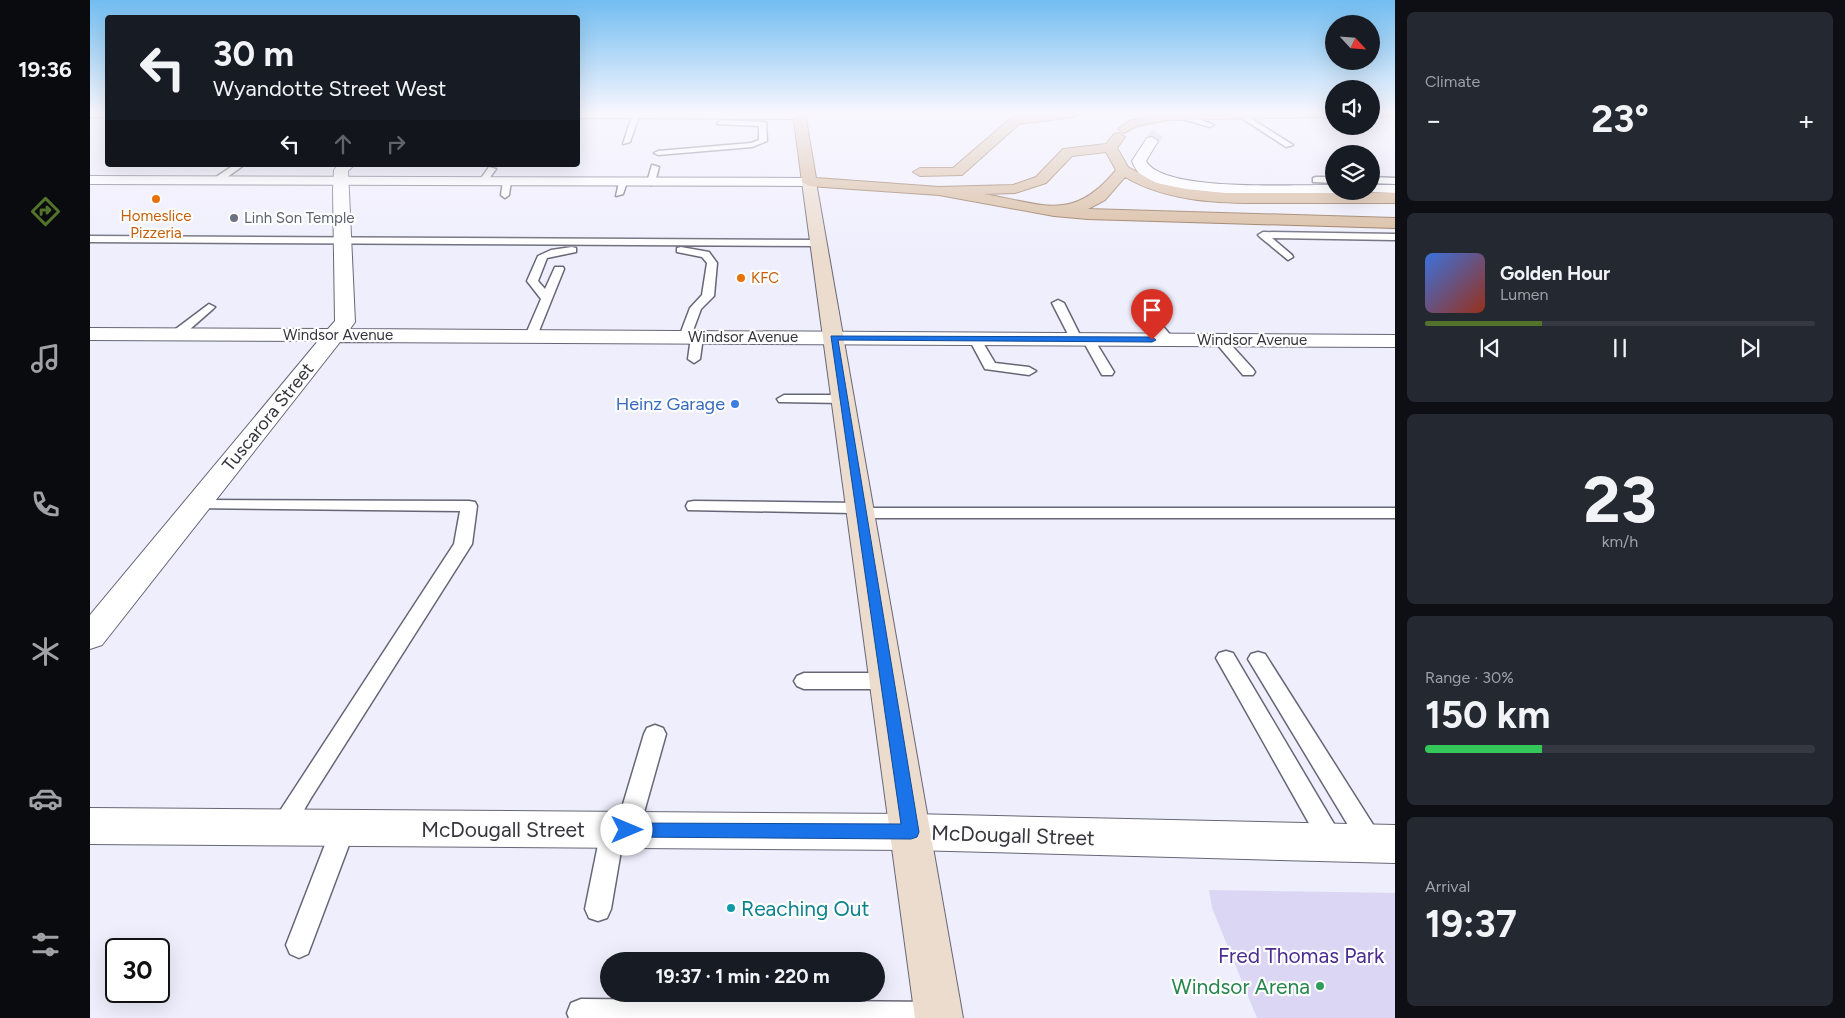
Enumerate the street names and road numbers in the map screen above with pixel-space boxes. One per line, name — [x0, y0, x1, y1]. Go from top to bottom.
street label: Windsor Avenue — [283, 326, 393, 344]
street label: Windsor Avenue — [688, 328, 798, 346]
street label: Windsor Avenue — [1197, 331, 1307, 349]
street label: Tuscarora Street — [218, 358, 319, 476]
street label: McDougall Street — [421, 817, 585, 842]
street label: McDougall Street — [931, 820, 1095, 850]

